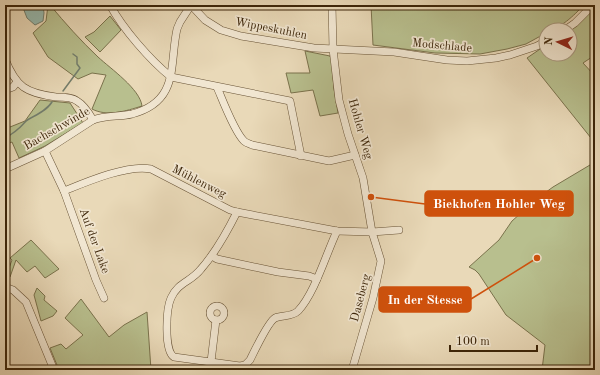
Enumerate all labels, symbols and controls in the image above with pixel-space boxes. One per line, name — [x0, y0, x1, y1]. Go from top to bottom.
street label: Wippeskuhlen — [234, 16, 309, 42]
north arrow — [538, 22, 578, 62]
text: N — [544, 36, 555, 46]
street label: Modschlade — [411, 37, 473, 55]
street label: Hohler Weg — [346, 97, 375, 161]
street label: Bachschwinde — [22, 105, 92, 153]
street label: Mühlenweg — [170, 163, 228, 201]
callout: Biekhofen Hohler Weg — [425, 191, 573, 216]
text: Biekhofen Hohler Weg — [433, 198, 566, 211]
street label: Auf der Lake — [77, 207, 112, 276]
street label: Daseberg — [349, 272, 373, 323]
callout: In der Stesse — [379, 287, 471, 312]
text: In der Stesse — [387, 294, 463, 307]
scale bar — [450, 327, 537, 353]
text: 100 m — [456, 336, 490, 348]

